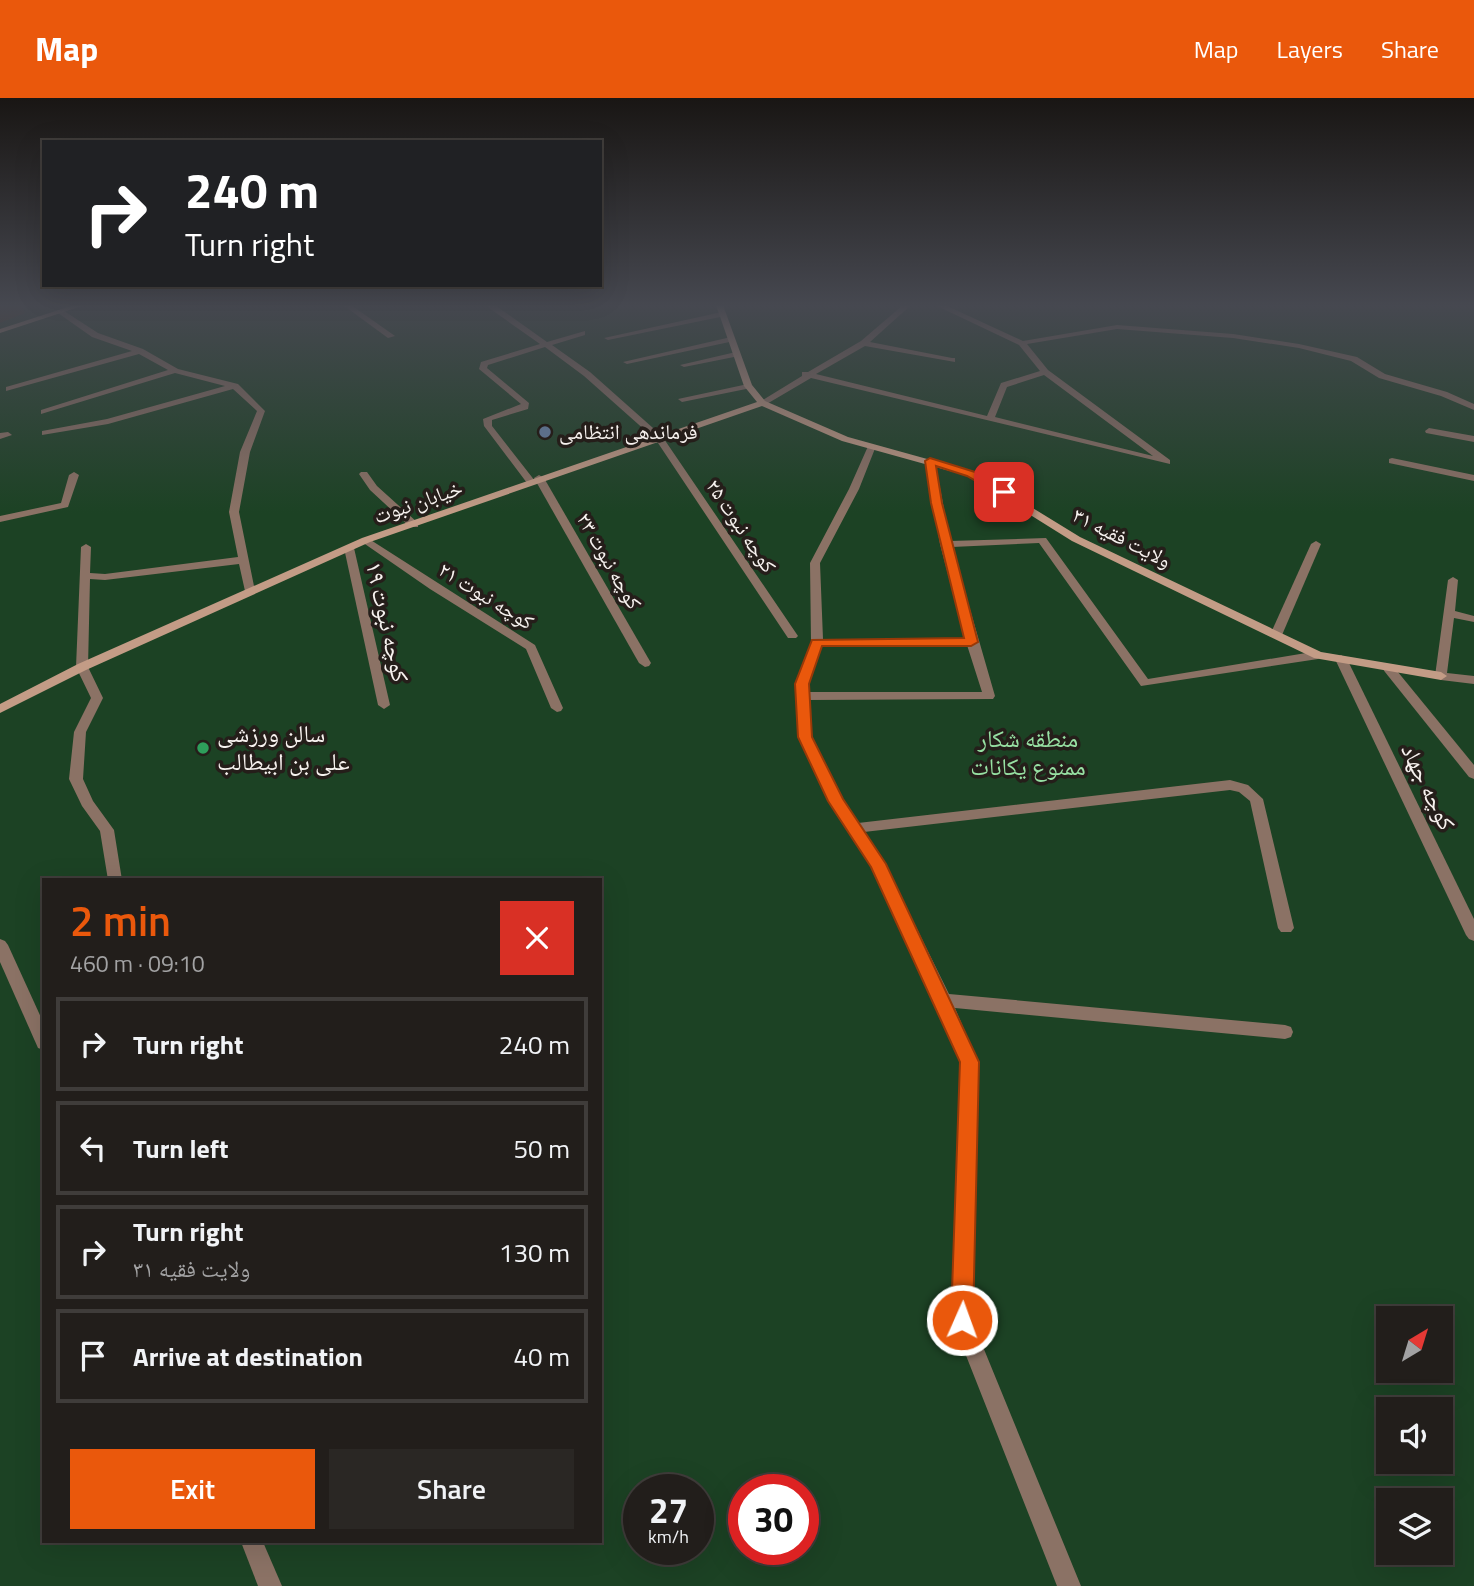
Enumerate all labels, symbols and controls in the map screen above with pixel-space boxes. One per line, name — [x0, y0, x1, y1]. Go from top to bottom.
text: Map — [35, 24, 98, 74]
text: Map — [1194, 31, 1239, 67]
text: Layers — [1277, 31, 1343, 67]
text: Share — [1381, 31, 1439, 67]
text: 240 m — [185, 152, 319, 227]
icon: right — [70, 168, 161, 259]
text: Turn right — [185, 220, 314, 268]
place label: فرماندهی انتظامی — [559, 415, 698, 447]
marker: فرماندهی انتظامی — [537, 424, 553, 440]
pin — [974, 462, 1034, 522]
street label: خیابان نبوت — [369, 471, 466, 531]
street label: کوچه نبوت ۲۵ — [699, 472, 785, 579]
icon: arrive — [985, 473, 1023, 511]
street label: ولایت فقیه ۳۱ — [1067, 499, 1177, 576]
street label: کوچه نبوت ۲۳ — [569, 506, 651, 615]
street label: کوچه نبوت ۲۱ — [432, 553, 541, 637]
street label: کوچه نبوت ۱۹ — [357, 558, 419, 686]
place label: سالن ورزشی علی بن ابیطالب — [217, 715, 350, 779]
park label: منطقه شکار ممنوع یکانات — [970, 720, 1086, 784]
street label: کوچه جهاد — [1392, 737, 1465, 836]
marker: سالن ورزشی علی بن ابیطالب — [195, 740, 211, 756]
text: 2 min — [70, 888, 171, 952]
button: close — [500, 901, 574, 975]
text: 460 m · 09:10 — [70, 946, 205, 981]
icon: right — [74, 1025, 112, 1063]
text: Turn right — [133, 1025, 244, 1064]
text: 240 m — [499, 1025, 570, 1064]
icon: left — [74, 1129, 112, 1167]
text: Turn left — [133, 1129, 228, 1168]
text: 50 m — [513, 1129, 570, 1168]
text: Turn right — [133, 1212, 244, 1251]
icon: right — [74, 1233, 112, 1271]
text: 130 m — [499, 1233, 570, 1272]
text: ولایت فقیه ۳۱ — [133, 1251, 250, 1286]
position arrow — [925, 1283, 999, 1357]
north arrow — [1376, 1306, 1452, 1382]
map controls — [1376, 1306, 1453, 1565]
icon: arrive — [74, 1337, 112, 1375]
text: Arrive at destination — [133, 1337, 363, 1376]
text: 40 m — [513, 1337, 570, 1376]
button: sound — [1376, 1397, 1453, 1474]
button: Exit — [70, 1449, 315, 1529]
button: Share — [329, 1449, 574, 1529]
speed limit sign: 30 — [728, 1474, 819, 1565]
text: 27 — [649, 1483, 688, 1537]
button: layers — [1376, 1488, 1453, 1565]
text: km/h — [648, 1523, 689, 1550]

